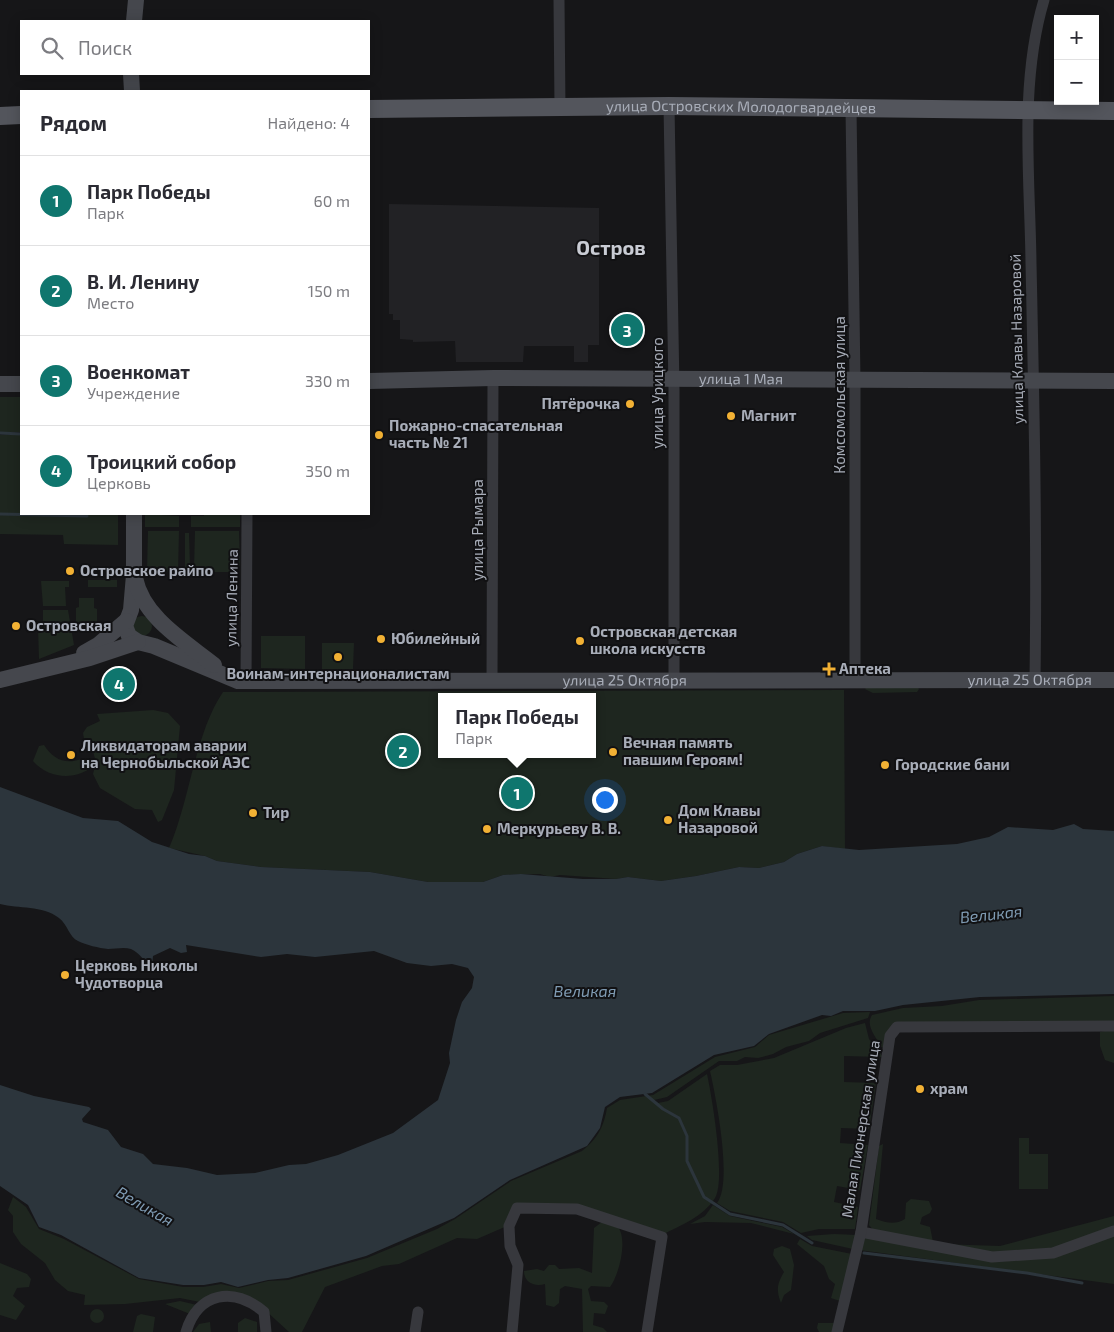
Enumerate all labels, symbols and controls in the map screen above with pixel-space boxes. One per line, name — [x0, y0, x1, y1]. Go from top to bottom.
map controls — [1054, 15, 1099, 105]
button: + — [1054, 15, 1099, 60]
search box — [20, 20, 370, 75]
icon: search — [38, 34, 66, 62]
text: Поиск — [78, 36, 132, 59]
button: − — [1054, 60, 1099, 105]
street label: улица Островских Молодогвардейцев — [606, 96, 876, 116]
text: Рядом — [40, 110, 107, 135]
text: Найдено: 4 — [267, 113, 350, 132]
text: Парк Победы — [87, 180, 211, 203]
text: 1 — [53, 191, 59, 210]
text: 60 m — [314, 191, 350, 210]
text: Парк — [87, 203, 124, 222]
district label: Остров — [576, 235, 646, 259]
street label: улица Клавы Назаровой — [1006, 254, 1027, 424]
text: В. И. Ленину — [87, 270, 199, 293]
text: 2 — [51, 281, 61, 300]
text: 150 m — [308, 281, 350, 300]
text: Место — [87, 293, 134, 312]
pin: 3 — [611, 311, 643, 349]
street label: Комсомольская улица — [830, 316, 849, 474]
street label: улица Урицкого — [648, 337, 667, 449]
text: Военкомат — [87, 360, 190, 383]
street label: улица 1 Мая — [699, 369, 783, 388]
text: 3 — [51, 371, 61, 390]
text: 330 m — [305, 371, 350, 390]
text: Учреждение — [87, 383, 180, 402]
place label: Пятёрочка — [541, 394, 620, 412]
marker: Пятёрочка — [624, 398, 636, 410]
place label: Магнит — [741, 406, 797, 424]
marker: Магнит — [725, 410, 737, 422]
place label: Пожарно-спасательная часть № 21 — [389, 416, 563, 451]
marker: Пожарно-спасательная часть № 21 — [373, 429, 385, 441]
text: Троицкий собор — [87, 450, 236, 473]
text: 4 — [51, 461, 61, 480]
text: 350 m — [305, 461, 350, 480]
text: Церковь — [87, 473, 151, 492]
street label: улица Рымара — [468, 479, 487, 581]
street label: улица Ленина — [221, 549, 242, 647]
place label: Островское райпо — [80, 561, 214, 579]
marker: Островское райпо — [64, 565, 76, 577]
place label: Островская — [26, 616, 111, 634]
marker: Островская — [10, 620, 22, 632]
place label: Островская детская школа искусств — [590, 622, 737, 657]
place label: Юбилейный — [391, 629, 480, 647]
marker: Юбилейный — [375, 633, 387, 645]
marker: Островская детская школа искусств — [574, 635, 586, 647]
marker: Воинам-интернационалистам — [332, 651, 344, 663]
place label: Аптека — [839, 659, 891, 677]
marker: Аптека — [823, 663, 835, 675]
place label: Воинам-интернационалистам — [226, 664, 450, 682]
pin: 4 — [103, 665, 135, 703]
street label: улица 25 Октября — [563, 670, 687, 690]
street label: улица 25 Октября — [968, 670, 1092, 689]
popup — [438, 693, 596, 758]
text: Парк Победы — [455, 705, 579, 728]
text: Парк — [455, 728, 493, 747]
pin: 2 — [387, 732, 419, 770]
place label: Вечная память павшим Героям! — [623, 733, 743, 768]
place label: Ликвидаторам аварии на Чернобыльской АЭС — [81, 736, 250, 771]
marker: Вечная память павшим Героям! — [607, 746, 619, 758]
marker: Ликвидаторам аварии на Чернобыльской АЭС — [65, 749, 77, 761]
place label: Городские бани — [895, 755, 1010, 773]
marker: Городские бани — [879, 759, 891, 771]
pin: 1 — [501, 774, 533, 812]
your location — [592, 787, 618, 813]
place label: Дом Клавы Назаровой — [678, 801, 760, 836]
place label: Тир — [263, 803, 289, 821]
marker: Тир — [247, 807, 259, 819]
marker: Дом Клавы Назаровой — [662, 814, 674, 826]
place label: Меркурьеву В. В. — [497, 819, 621, 837]
marker: Меркурьеву В. В. — [481, 823, 493, 835]
water label: Великая — [959, 901, 1023, 926]
place label: Церковь Николы Чудотворца — [75, 956, 198, 991]
marker: Церковь Николы Чудотворца — [59, 969, 71, 981]
water label: Великая — [554, 981, 616, 1000]
street label: Малая Пионерская улица — [837, 1039, 884, 1219]
place label: храм — [930, 1079, 968, 1097]
marker: храм — [914, 1083, 926, 1095]
water label: Великая — [113, 1182, 177, 1230]

